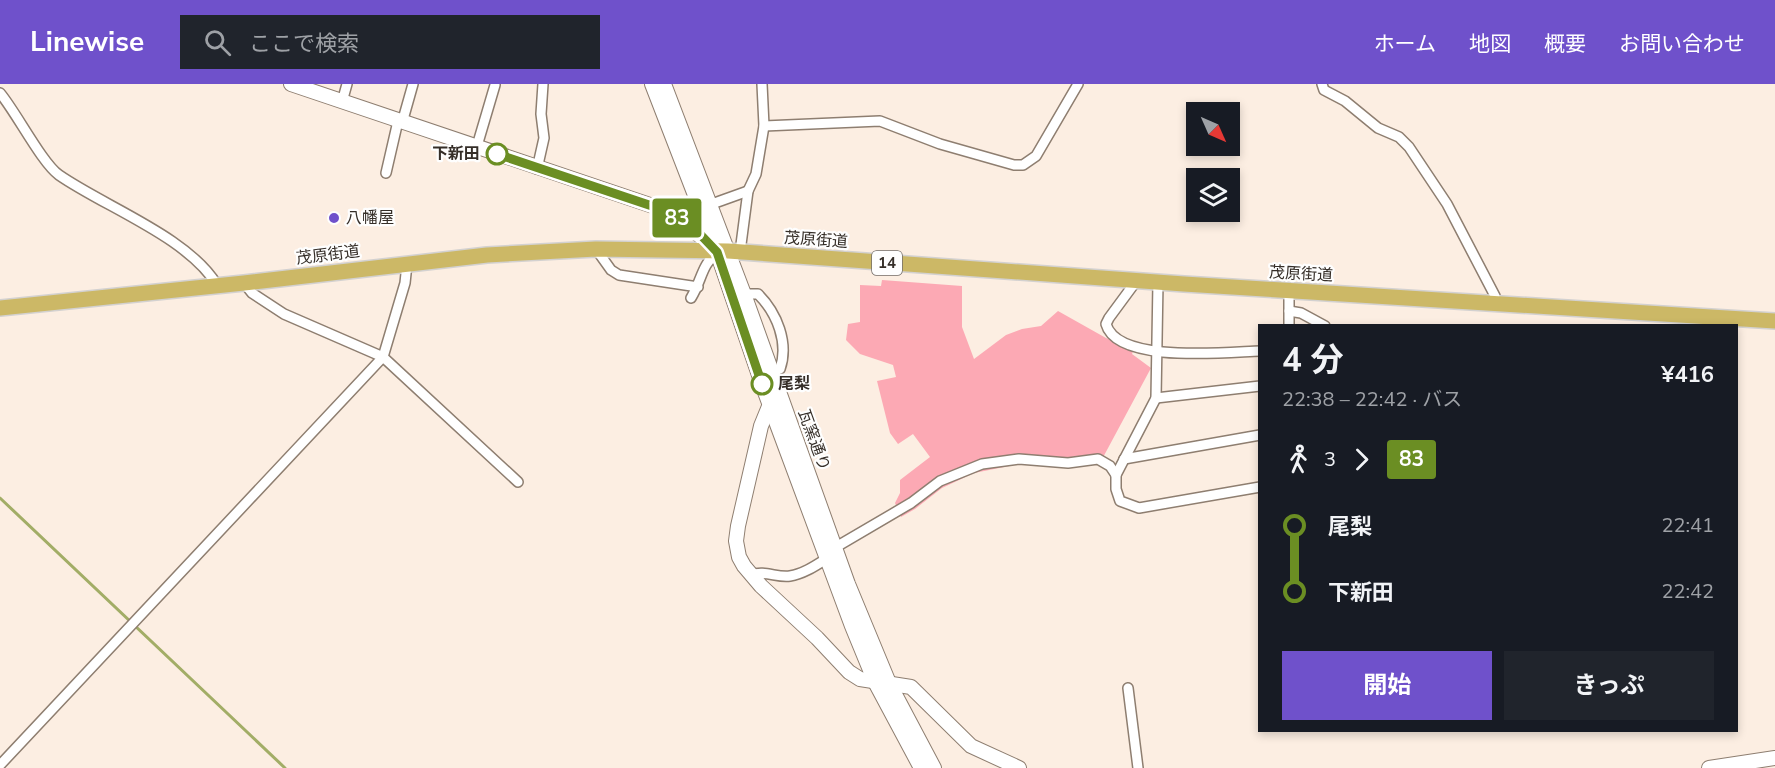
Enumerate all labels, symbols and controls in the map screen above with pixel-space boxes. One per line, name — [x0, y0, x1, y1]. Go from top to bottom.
search box — [180, 15, 600, 69]
text: Linewise — [30, 23, 144, 61]
icon: search — [201, 26, 234, 59]
text: ここで検索 — [249, 29, 359, 59]
text: ホーム — [1374, 30, 1436, 58]
text: 地図 — [1469, 30, 1511, 58]
text: 概要 — [1544, 30, 1586, 58]
text: お問い合わせ — [1619, 30, 1745, 58]
north arrow — [1186, 102, 1240, 156]
map controls — [1186, 102, 1240, 222]
place label: 下新田 — [432, 143, 480, 165]
marker: 下新田 — [486, 143, 508, 165]
button: layers — [1186, 168, 1240, 222]
line badge: 83 — [650, 198, 704, 238]
text: 83 — [664, 204, 690, 232]
place label: 八幡屋 — [346, 207, 394, 229]
marker: 八幡屋 — [327, 211, 341, 225]
street label: 茂原街道 — [783, 227, 849, 253]
street label: 茂原街道 — [295, 240, 361, 270]
road number: 14 — [872, 251, 902, 275]
street label: 茂原街道 — [1268, 261, 1334, 287]
text: 4 分 — [1282, 338, 1344, 383]
text: ¥416 — [1661, 360, 1714, 390]
marker: 尾梨 — [751, 373, 773, 395]
place label: 尾梨 — [778, 373, 810, 395]
text: 22:38 – 22:42 · バス — [1282, 386, 1462, 413]
street label: 瓦窯通り — [793, 406, 835, 474]
icon: walk — [1282, 443, 1315, 476]
icon: forward — [1345, 443, 1378, 476]
text: 83 — [1399, 445, 1424, 473]
text: 3 — [1324, 446, 1336, 473]
text: 尾梨 — [1328, 512, 1372, 542]
text: 22:41 — [1661, 512, 1714, 539]
text: 下新田 — [1328, 578, 1394, 608]
text: 22:42 — [1661, 578, 1714, 605]
button: 開始 — [1282, 651, 1492, 720]
button: きっぷ — [1504, 651, 1714, 720]

